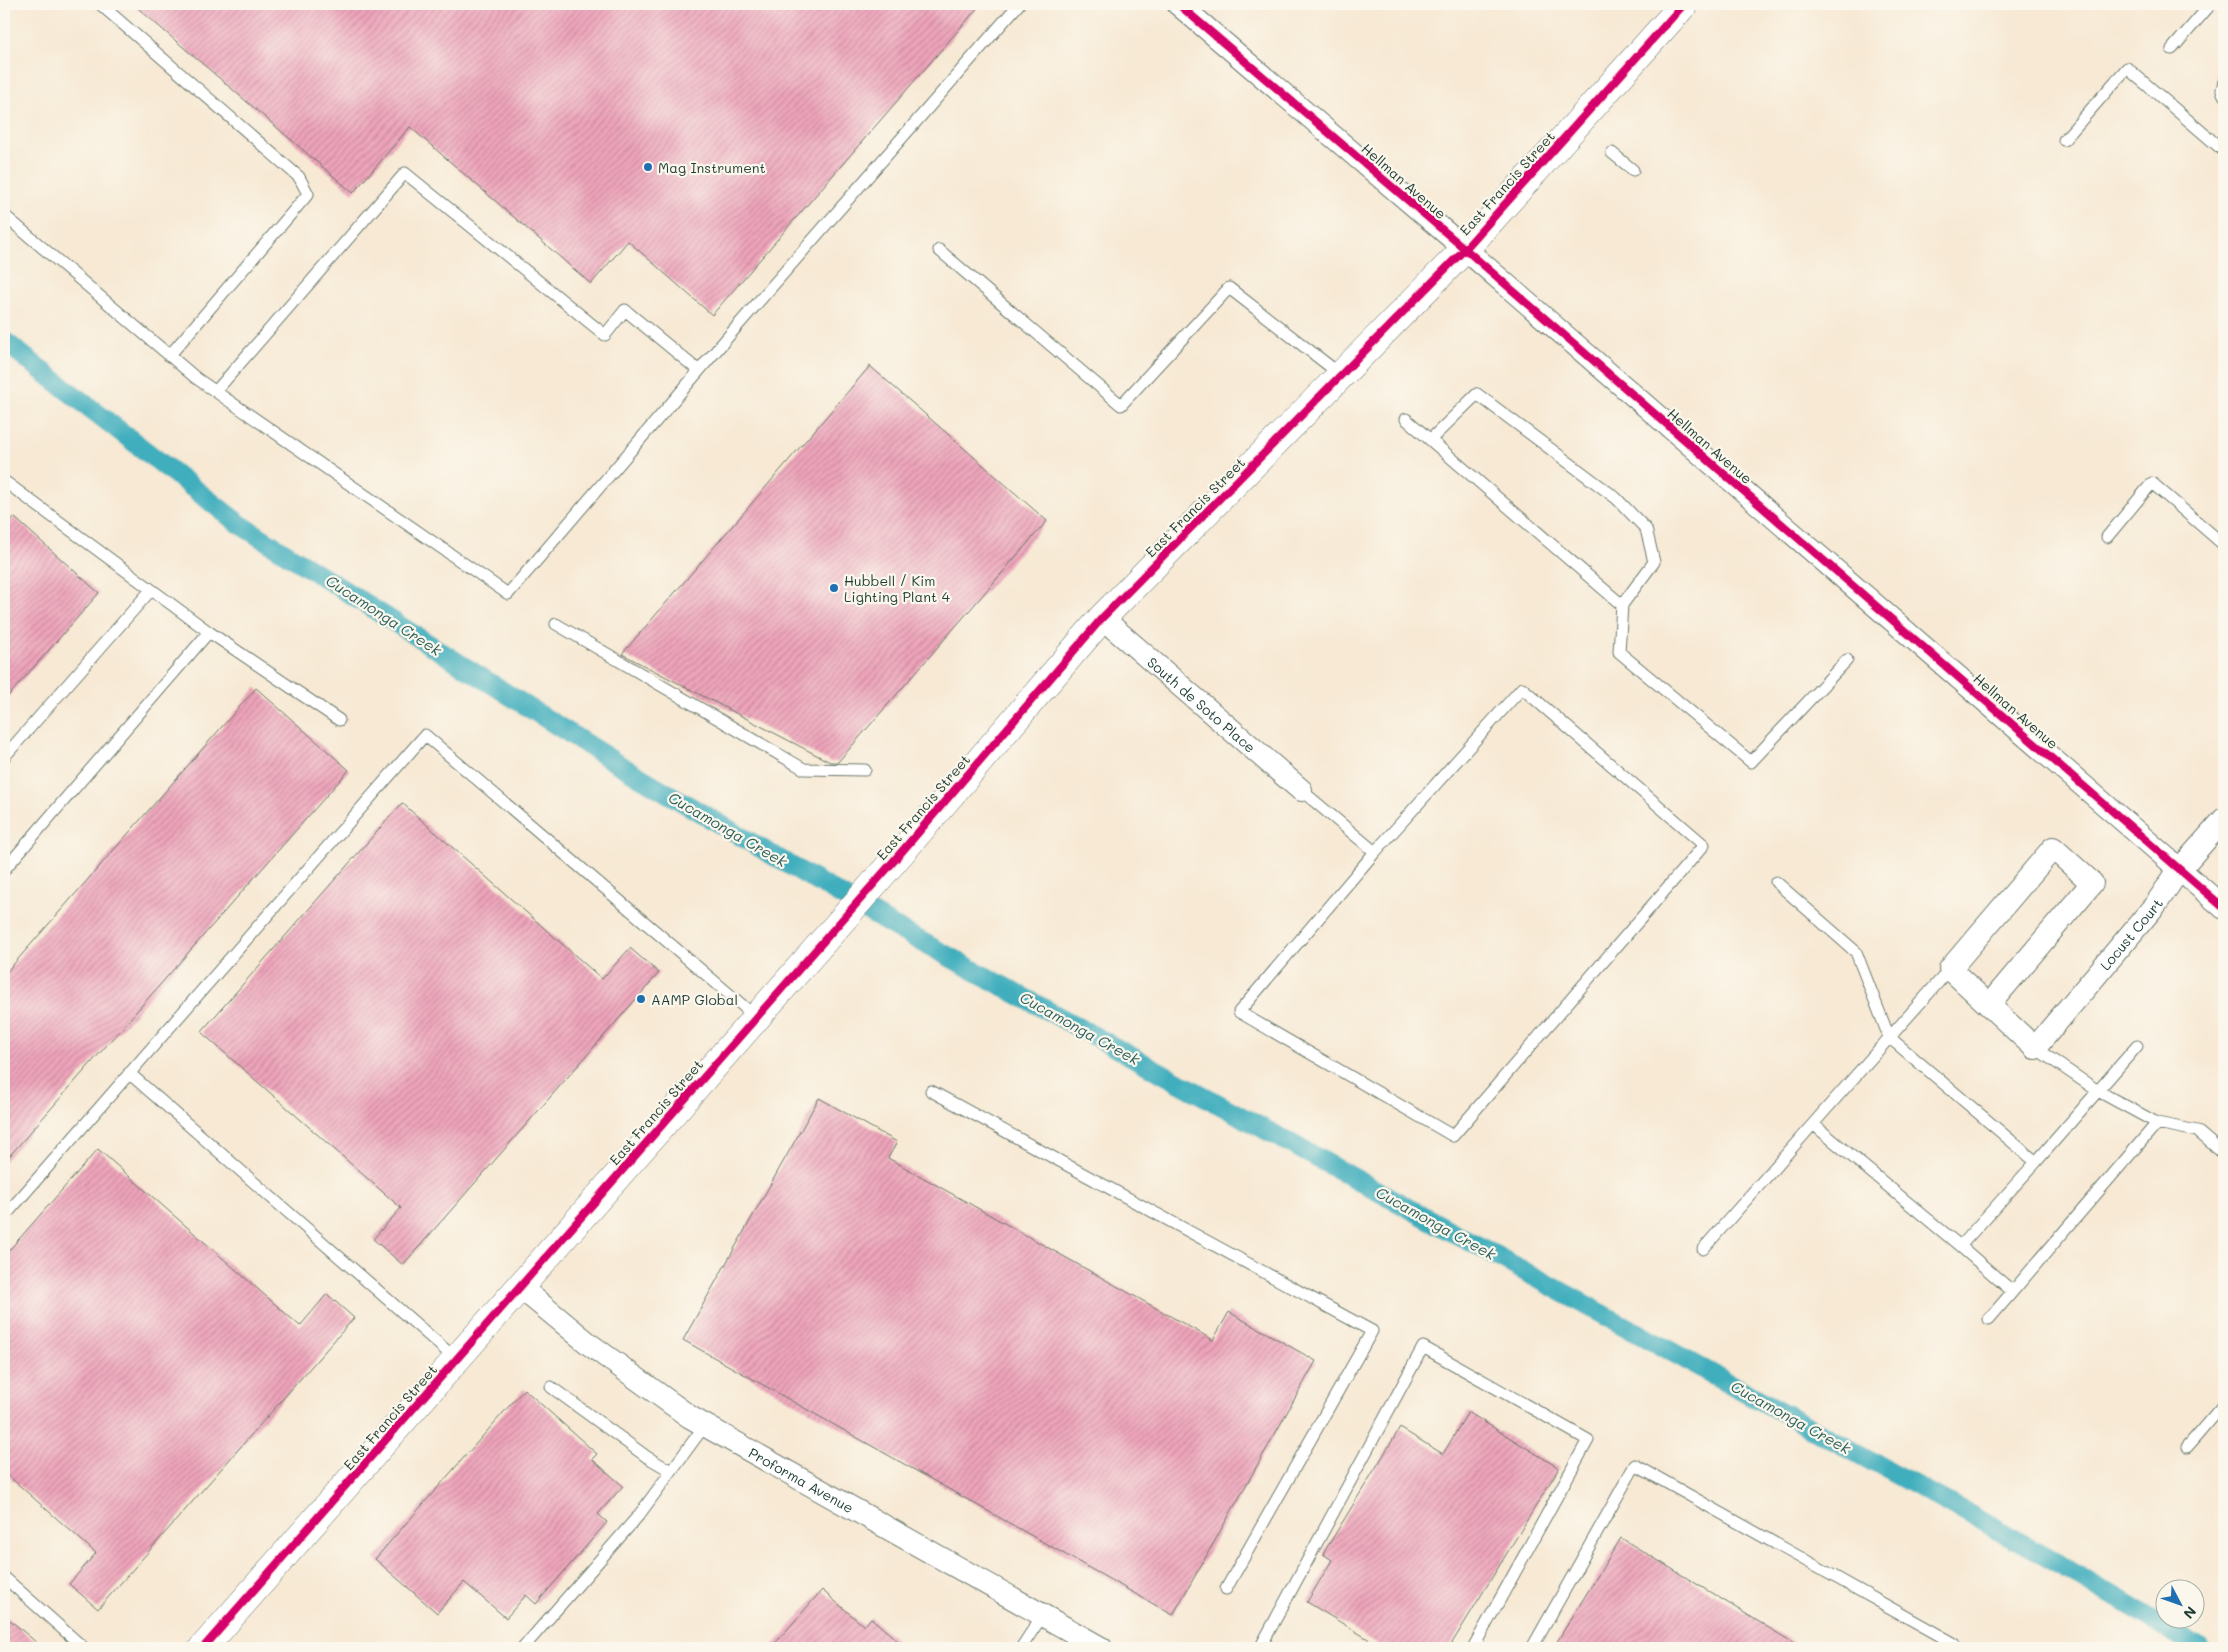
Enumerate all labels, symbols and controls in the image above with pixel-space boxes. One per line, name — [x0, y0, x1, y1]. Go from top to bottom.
street label: East Francis Street — [1455, 127, 1559, 239]
street label: Hellman Avenue — [1358, 139, 1450, 223]
place label: Mag Instrument — [658, 158, 766, 177]
marker: Mag Instrument — [642, 161, 654, 173]
street label: Hellman Avenue — [1664, 404, 1756, 488]
street label: East Francis Street — [1141, 453, 1249, 561]
water label: Cucamonga Creek — [322, 570, 446, 660]
place label: Hubbell / Kim Lighting Plant 4 — [844, 571, 951, 606]
marker: Hubbell / Kim Lighting Plant 4 — [828, 582, 840, 594]
street label: South de Soto Place — [1144, 652, 1260, 756]
street label: Hellman Avenue — [1970, 669, 2062, 753]
street label: East Francis Street — [872, 750, 974, 864]
water label: Cucamonga Creek — [665, 787, 792, 872]
street label: Locust Court — [2095, 895, 2167, 974]
water label: Cucamonga Creek — [1017, 987, 1144, 1070]
place label: AAMP Global — [651, 990, 738, 1009]
marker: AAMP Global — [635, 993, 647, 1005]
street label: East Francis Street — [605, 1055, 707, 1169]
water label: Cucamonga Creek — [1373, 1182, 1500, 1265]
street label: East Francis Street — [339, 1360, 441, 1474]
water label: Cucamonga Creek — [1728, 1376, 1855, 1459]
street label: Proforma Avenue — [746, 1443, 857, 1517]
north arrow — [2156, 1580, 2206, 1630]
text: N — [2180, 1603, 2201, 1623]

